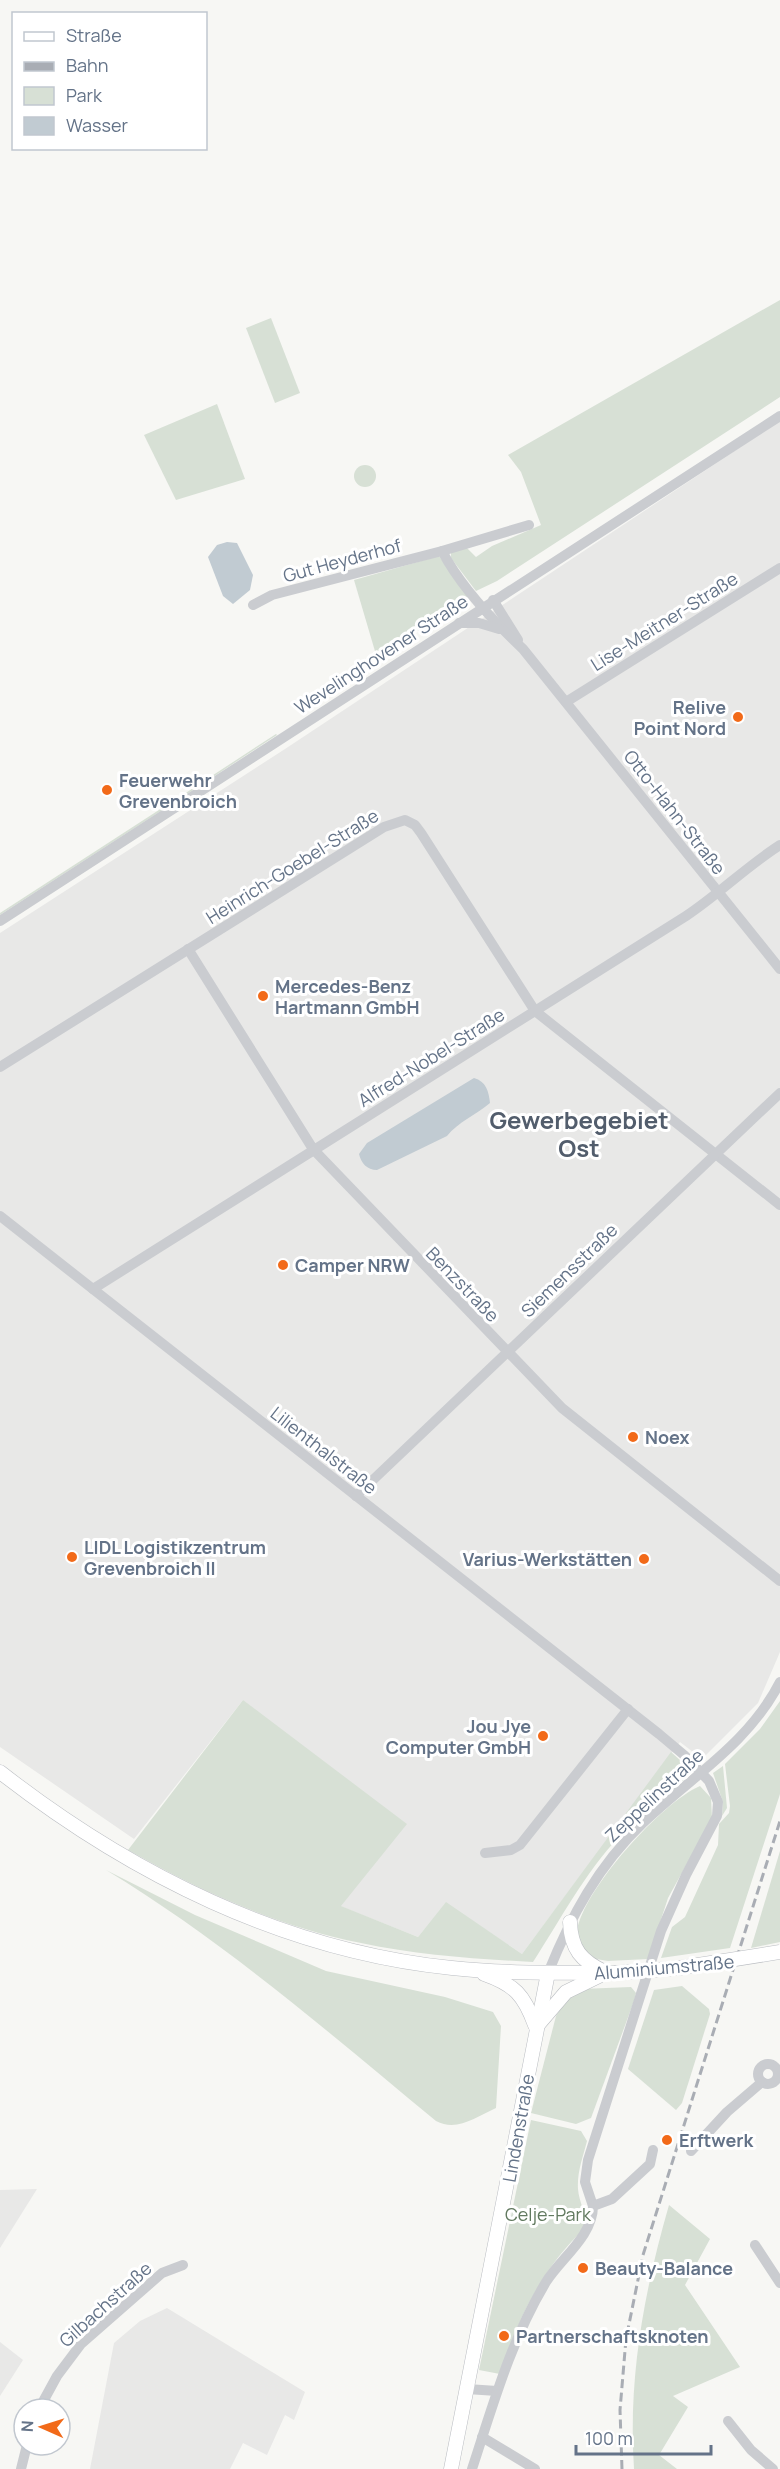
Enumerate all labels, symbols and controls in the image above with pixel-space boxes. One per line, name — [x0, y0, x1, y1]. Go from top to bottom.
legend — [12, 12, 207, 150]
text: Straße — [66, 23, 122, 47]
text: Bahn — [66, 53, 108, 77]
text: Park — [66, 83, 103, 107]
text: Wasser — [66, 113, 128, 137]
street label: Gut Heyderhof — [280, 533, 404, 587]
street label: Lise-Meitner-Straße — [586, 566, 742, 676]
street label: Wevelinghovener Straße — [290, 589, 472, 719]
place label: Relive Point Nord — [634, 695, 726, 740]
marker: Relive Point Nord — [731, 710, 745, 724]
street label: Otto-Hahn-Straße — [619, 745, 731, 879]
place label: Feuerwehr Grevenbroich — [119, 768, 237, 813]
marker: Feuerwehr Grevenbroich — [100, 783, 114, 797]
street label: Heinrich-Goebel-Straße — [201, 803, 383, 929]
place label: Mercedes-Benz Hartmann GmbH — [275, 974, 419, 1019]
marker: Mercedes-Benz Hartmann GmbH — [256, 989, 270, 1003]
street label: Alfred-Nobel-Straße — [353, 1002, 509, 1112]
district label: Gewerbegebiet Ost — [489, 1103, 669, 1164]
street label: Siemensstraße — [516, 1218, 622, 1322]
street label: Benzstraße — [421, 1241, 505, 1327]
place label: Camper NRW — [295, 1253, 410, 1277]
marker: Camper NRW — [276, 1258, 290, 1272]
street label: Lilienthalstraße — [266, 1401, 382, 1499]
place label: Noex — [645, 1425, 690, 1449]
marker: Noex — [626, 1430, 640, 1444]
place label: LIDL Logistikzentrum Grevenbroich II — [84, 1535, 266, 1580]
place label: Varius-Werkstätten — [463, 1547, 632, 1571]
marker: LIDL Logistikzentrum Grevenbroich II — [65, 1550, 79, 1564]
marker: Varius-Werkstätten — [637, 1552, 651, 1566]
place label: Jou Jye Computer GmbH — [386, 1714, 531, 1759]
marker: Jou Jye Computer GmbH — [536, 1729, 550, 1743]
street label: Zeppelinstraße — [600, 1743, 708, 1847]
street label: Aluminiumstraße — [593, 1949, 735, 1985]
street label: Lindenstraße — [497, 2072, 539, 2184]
place label: Erftwerk — [679, 2128, 754, 2152]
marker: Erftwerk — [660, 2133, 674, 2147]
park label: Celje-Park — [505, 2202, 592, 2226]
street label: Gilbachstraße — [54, 2256, 156, 2352]
place label: Beauty-Balance — [595, 2256, 733, 2280]
marker: Beauty-Balance — [576, 2261, 590, 2275]
place label: Partnerschaftsknoten — [516, 2324, 708, 2348]
marker: Partnerschaftsknoten — [497, 2329, 511, 2343]
north arrow — [12, 2397, 72, 2457]
scale bar — [576, 2418, 711, 2456]
text: N — [16, 2420, 38, 2433]
text: 100 m — [585, 2426, 633, 2450]

